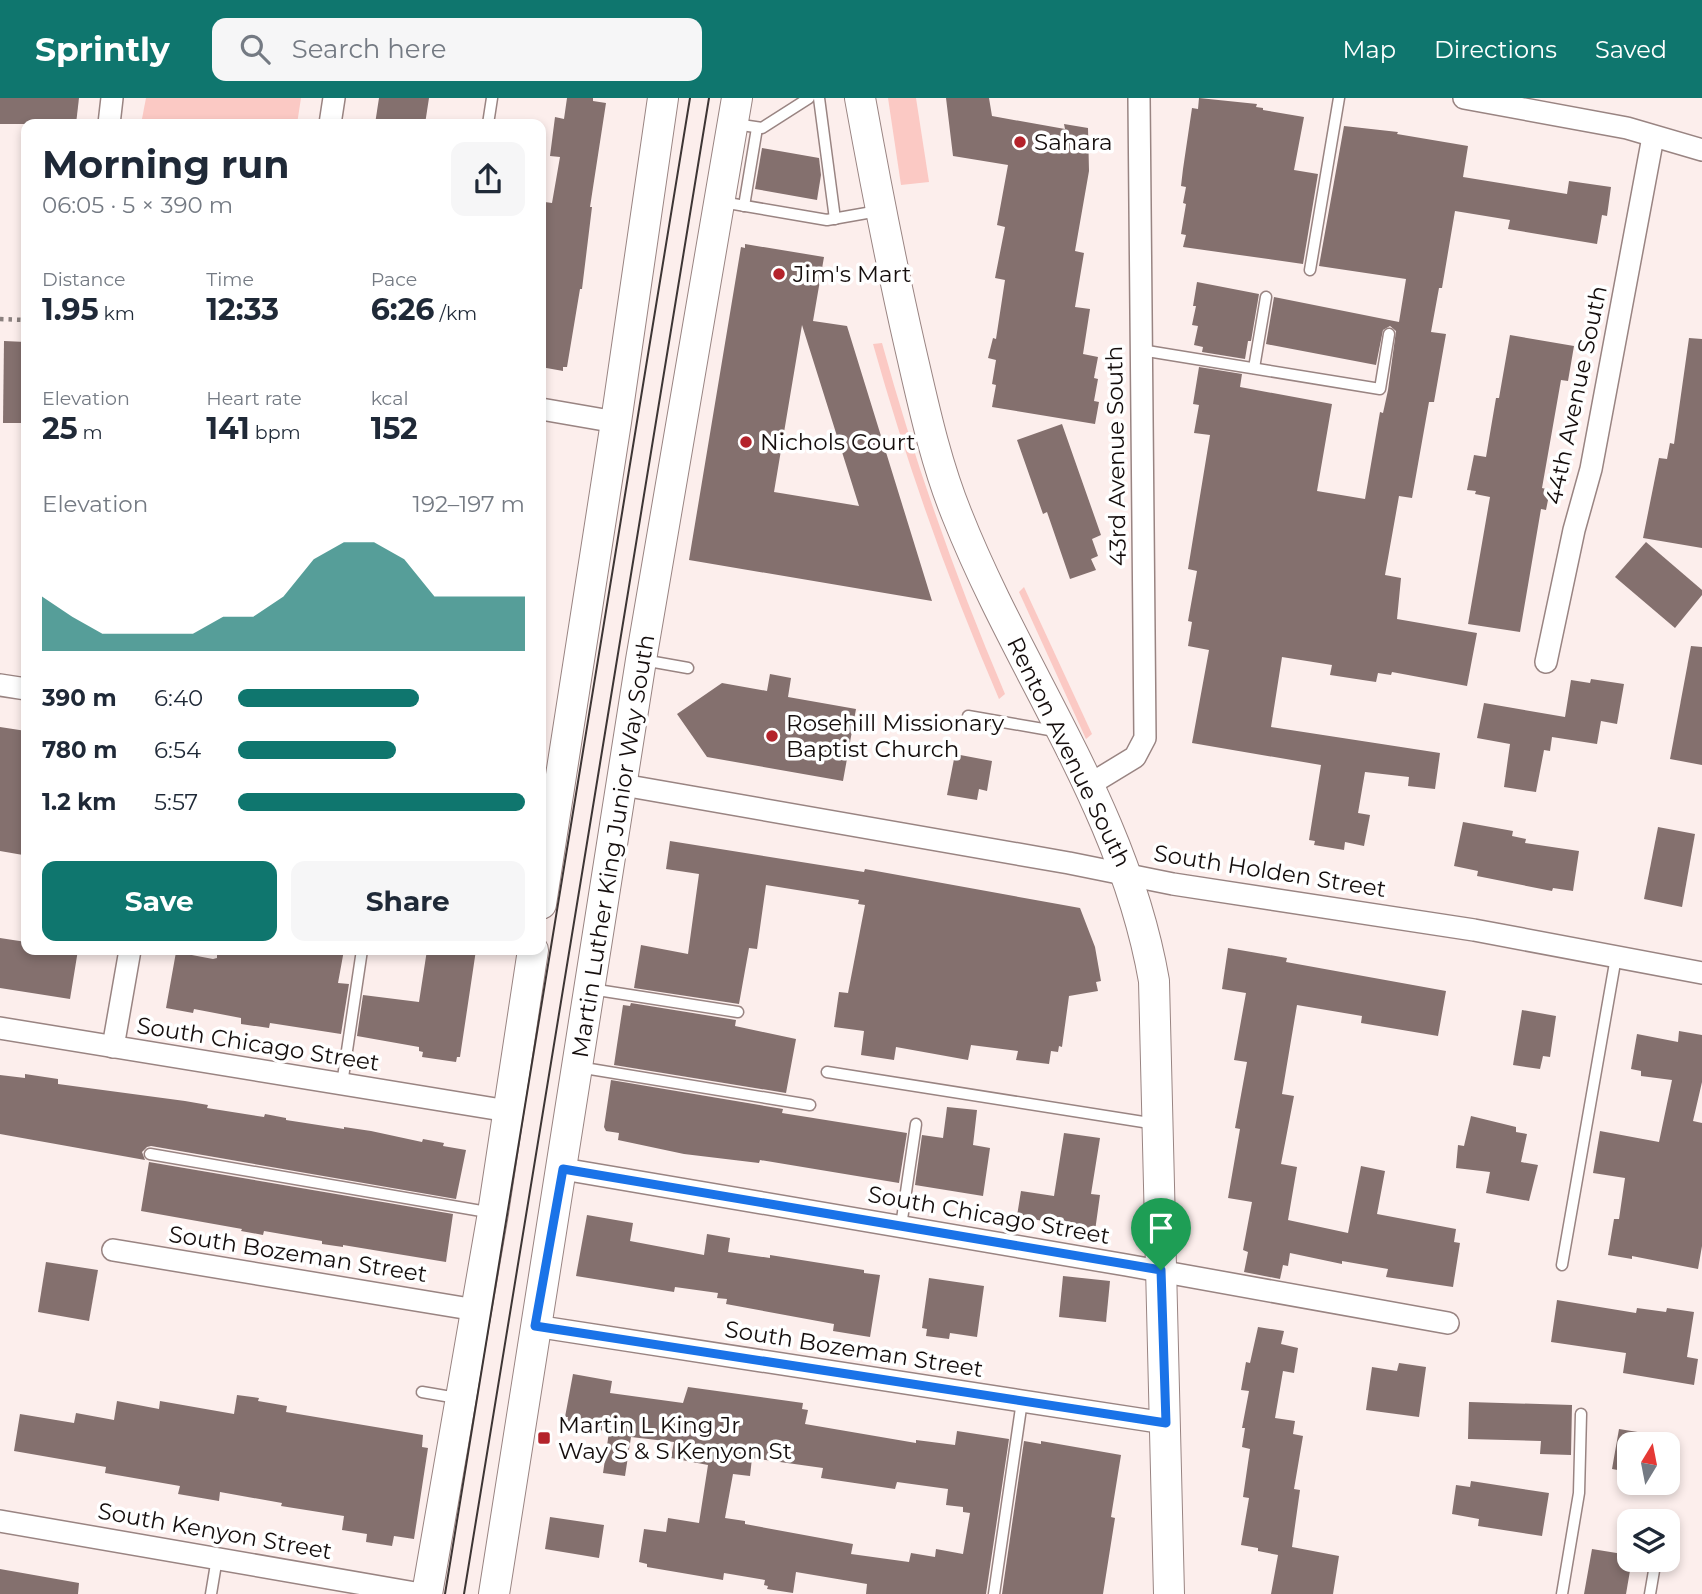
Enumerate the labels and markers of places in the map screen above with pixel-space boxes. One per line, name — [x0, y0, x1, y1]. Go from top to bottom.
place label: Sahara — [1034, 128, 1113, 156]
marker: Sahara — [1012, 134, 1028, 150]
place label: Jim's Mart — [792, 260, 911, 288]
marker: Jim's Mart — [771, 266, 787, 282]
place label: Nichols Court — [760, 428, 916, 456]
marker: Nichols Court — [738, 434, 754, 450]
place label: Rosehill Missionary Baptist Church — [786, 709, 1005, 763]
marker: Rosehill Missionary Baptist Church — [764, 728, 780, 744]
pin — [1131, 1198, 1191, 1270]
place label: Martin L King Jr Way S & S Kenyon St — [558, 1411, 792, 1465]
marker: Martin L King Jr Way S & S Kenyon St — [536, 1430, 552, 1446]

